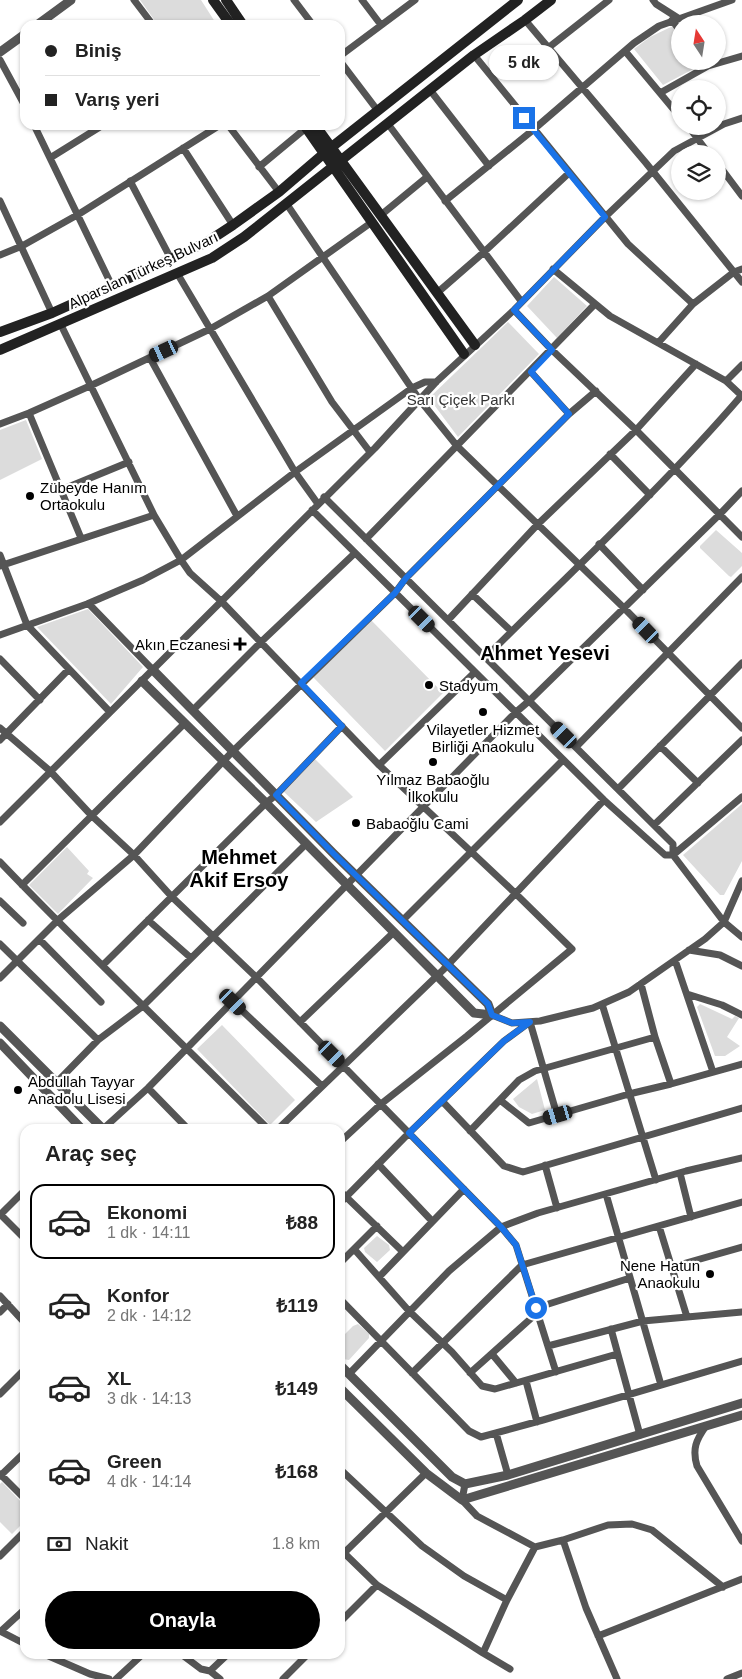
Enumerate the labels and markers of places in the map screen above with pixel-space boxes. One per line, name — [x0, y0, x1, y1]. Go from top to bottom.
place label: Zübeyde Hanım Ortaokulu — [40, 479, 147, 513]
marker: Zübeyde Hanım Ortaokulu — [24, 490, 36, 502]
place label: Akın Eczanesi — [135, 636, 230, 653]
marker: Akın Eczanesi — [234, 638, 246, 650]
place label: Stadyum — [439, 677, 498, 694]
marker: Stadyum — [423, 679, 435, 691]
marker: Vilayetler Hizmet Birliği Anaokulu — [477, 706, 489, 718]
place label: Vilayetler Hizmet Birliği Anaokulu — [427, 721, 540, 755]
marker: Yılmaz Babaoğlu İlkokulu — [427, 756, 439, 768]
place label: Yılmaz Babaoğlu İlkokulu — [376, 771, 490, 805]
place label: Babaoğlu Cami — [366, 815, 469, 832]
marker: Babaoğlu Cami — [350, 817, 362, 829]
place label: Abdullah Tayyar Anadolu Lisesi — [28, 1073, 134, 1107]
marker: Abdullah Tayyar Anadolu Lisesi — [12, 1084, 24, 1096]
place label: Nene Hatun Anaokulu — [620, 1257, 700, 1291]
marker: Nene Hatun Anaokulu — [704, 1268, 716, 1280]

